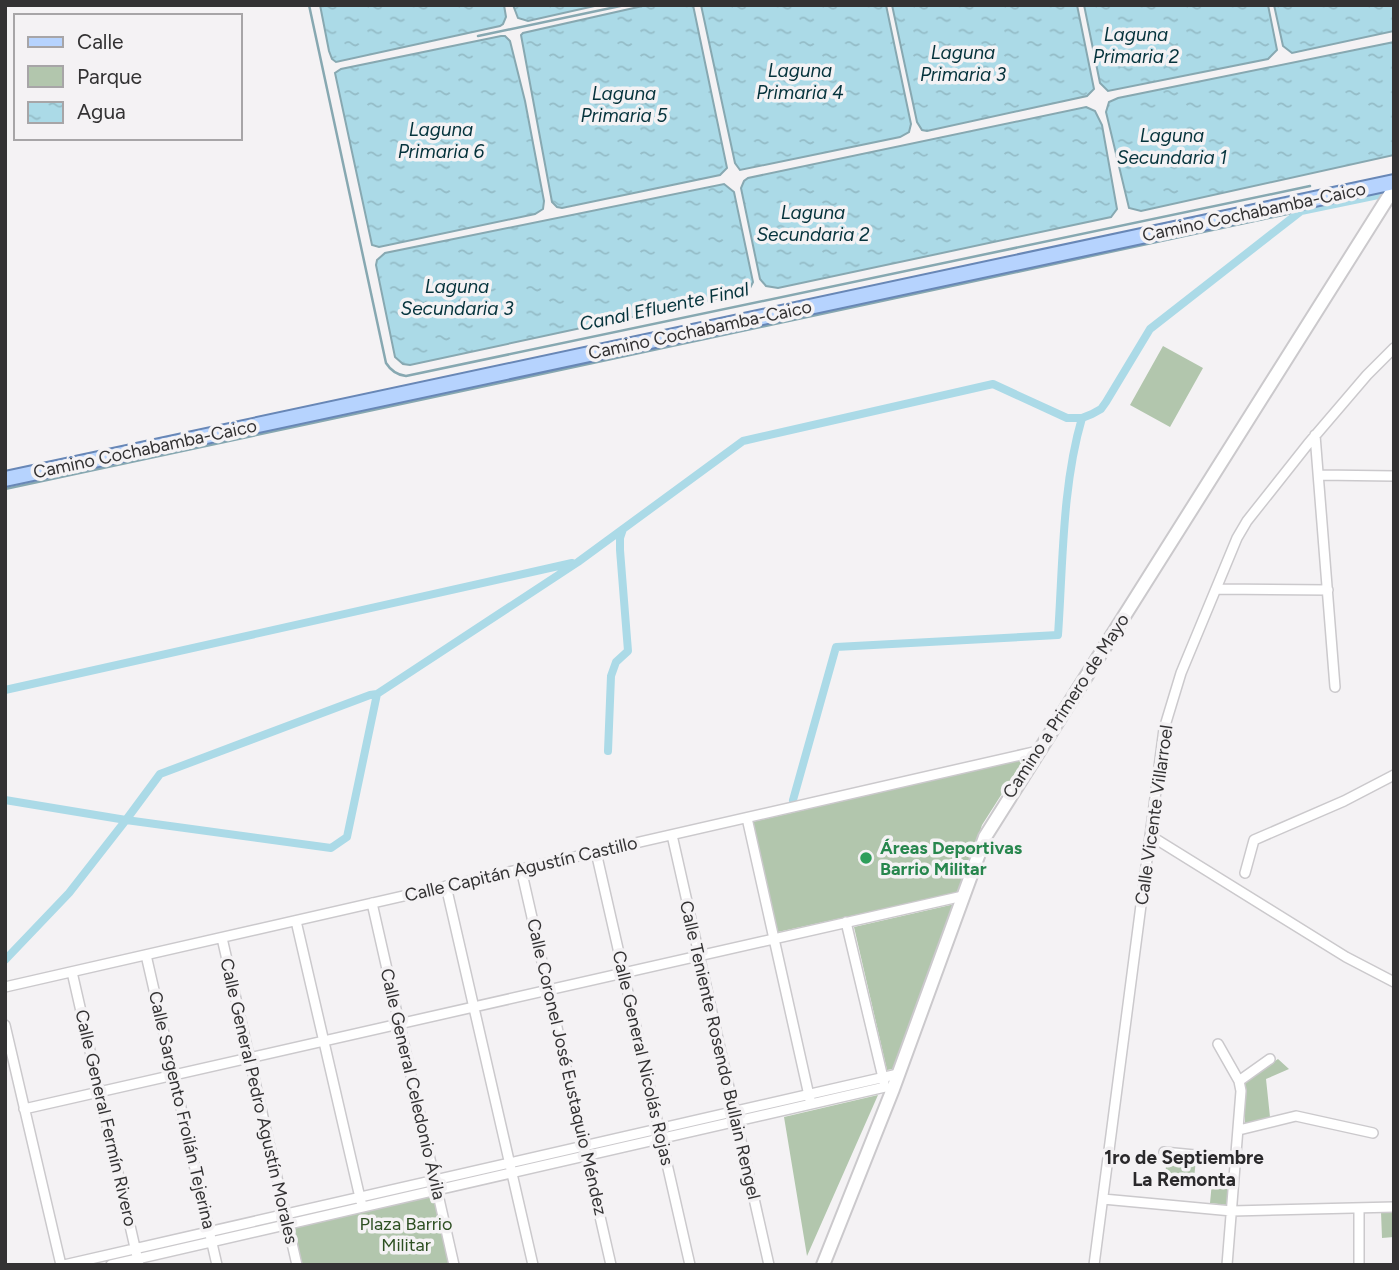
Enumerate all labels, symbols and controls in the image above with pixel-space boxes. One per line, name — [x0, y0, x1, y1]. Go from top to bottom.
legend — [14, 14, 242, 140]
water label: Laguna Primaria 2 — [1093, 23, 1180, 68]
text: Calle — [77, 29, 124, 54]
water label: Laguna Primaria 3 — [920, 41, 1007, 86]
water label: Laguna Primaria 4 — [756, 59, 844, 104]
text: Parque — [77, 64, 142, 89]
water label: Laguna Primaria 5 — [581, 82, 667, 127]
text: Agua — [77, 99, 126, 124]
water label: Laguna Primaria 6 — [398, 118, 485, 163]
water label: Laguna Secundaria 1 — [1117, 124, 1227, 169]
street label: Camino Cochabamba-Caico — [1140, 178, 1368, 246]
water label: Laguna Secundaria 2 — [756, 201, 870, 246]
water label: Laguna Secundaria 3 — [401, 275, 514, 320]
water label: Canal Efluente Final — [577, 277, 752, 336]
street label: Camino Cochabamba-Caico — [586, 296, 814, 364]
street label: Camino Cochabamba-Caico — [31, 415, 259, 483]
street label: Camino a Primero de Mayo — [998, 610, 1134, 802]
street label: Calle Vicente Villarroel — [1130, 723, 1178, 907]
street label: Calle Capitán Agustín Castillo — [402, 831, 640, 907]
place label: Áreas Deportivas Barrio Militar — [880, 837, 1023, 880]
marker: Áreas Deportivas Barrio Militar — [858, 850, 874, 866]
street label: Calle Teniente Rosendo Bullain Rengel — [675, 899, 765, 1201]
street label: Calle Coronel José Eustaquio Méndez — [522, 916, 612, 1218]
street label: Calle General Nicolás Rojas — [608, 948, 678, 1168]
street label: Calle General Pedro Agustín Morales — [215, 956, 303, 1246]
street label: Calle General Celedonio Ávila — [376, 966, 450, 1202]
street label: Calle Sargento Froilán Tejerina — [144, 989, 220, 1231]
street label: Calle General Fermín Rivero — [70, 1007, 142, 1229]
district label: 1ro de Septiembre La Remonta — [1104, 1146, 1264, 1191]
park label: Plaza Barrio Militar — [360, 1213, 453, 1256]

